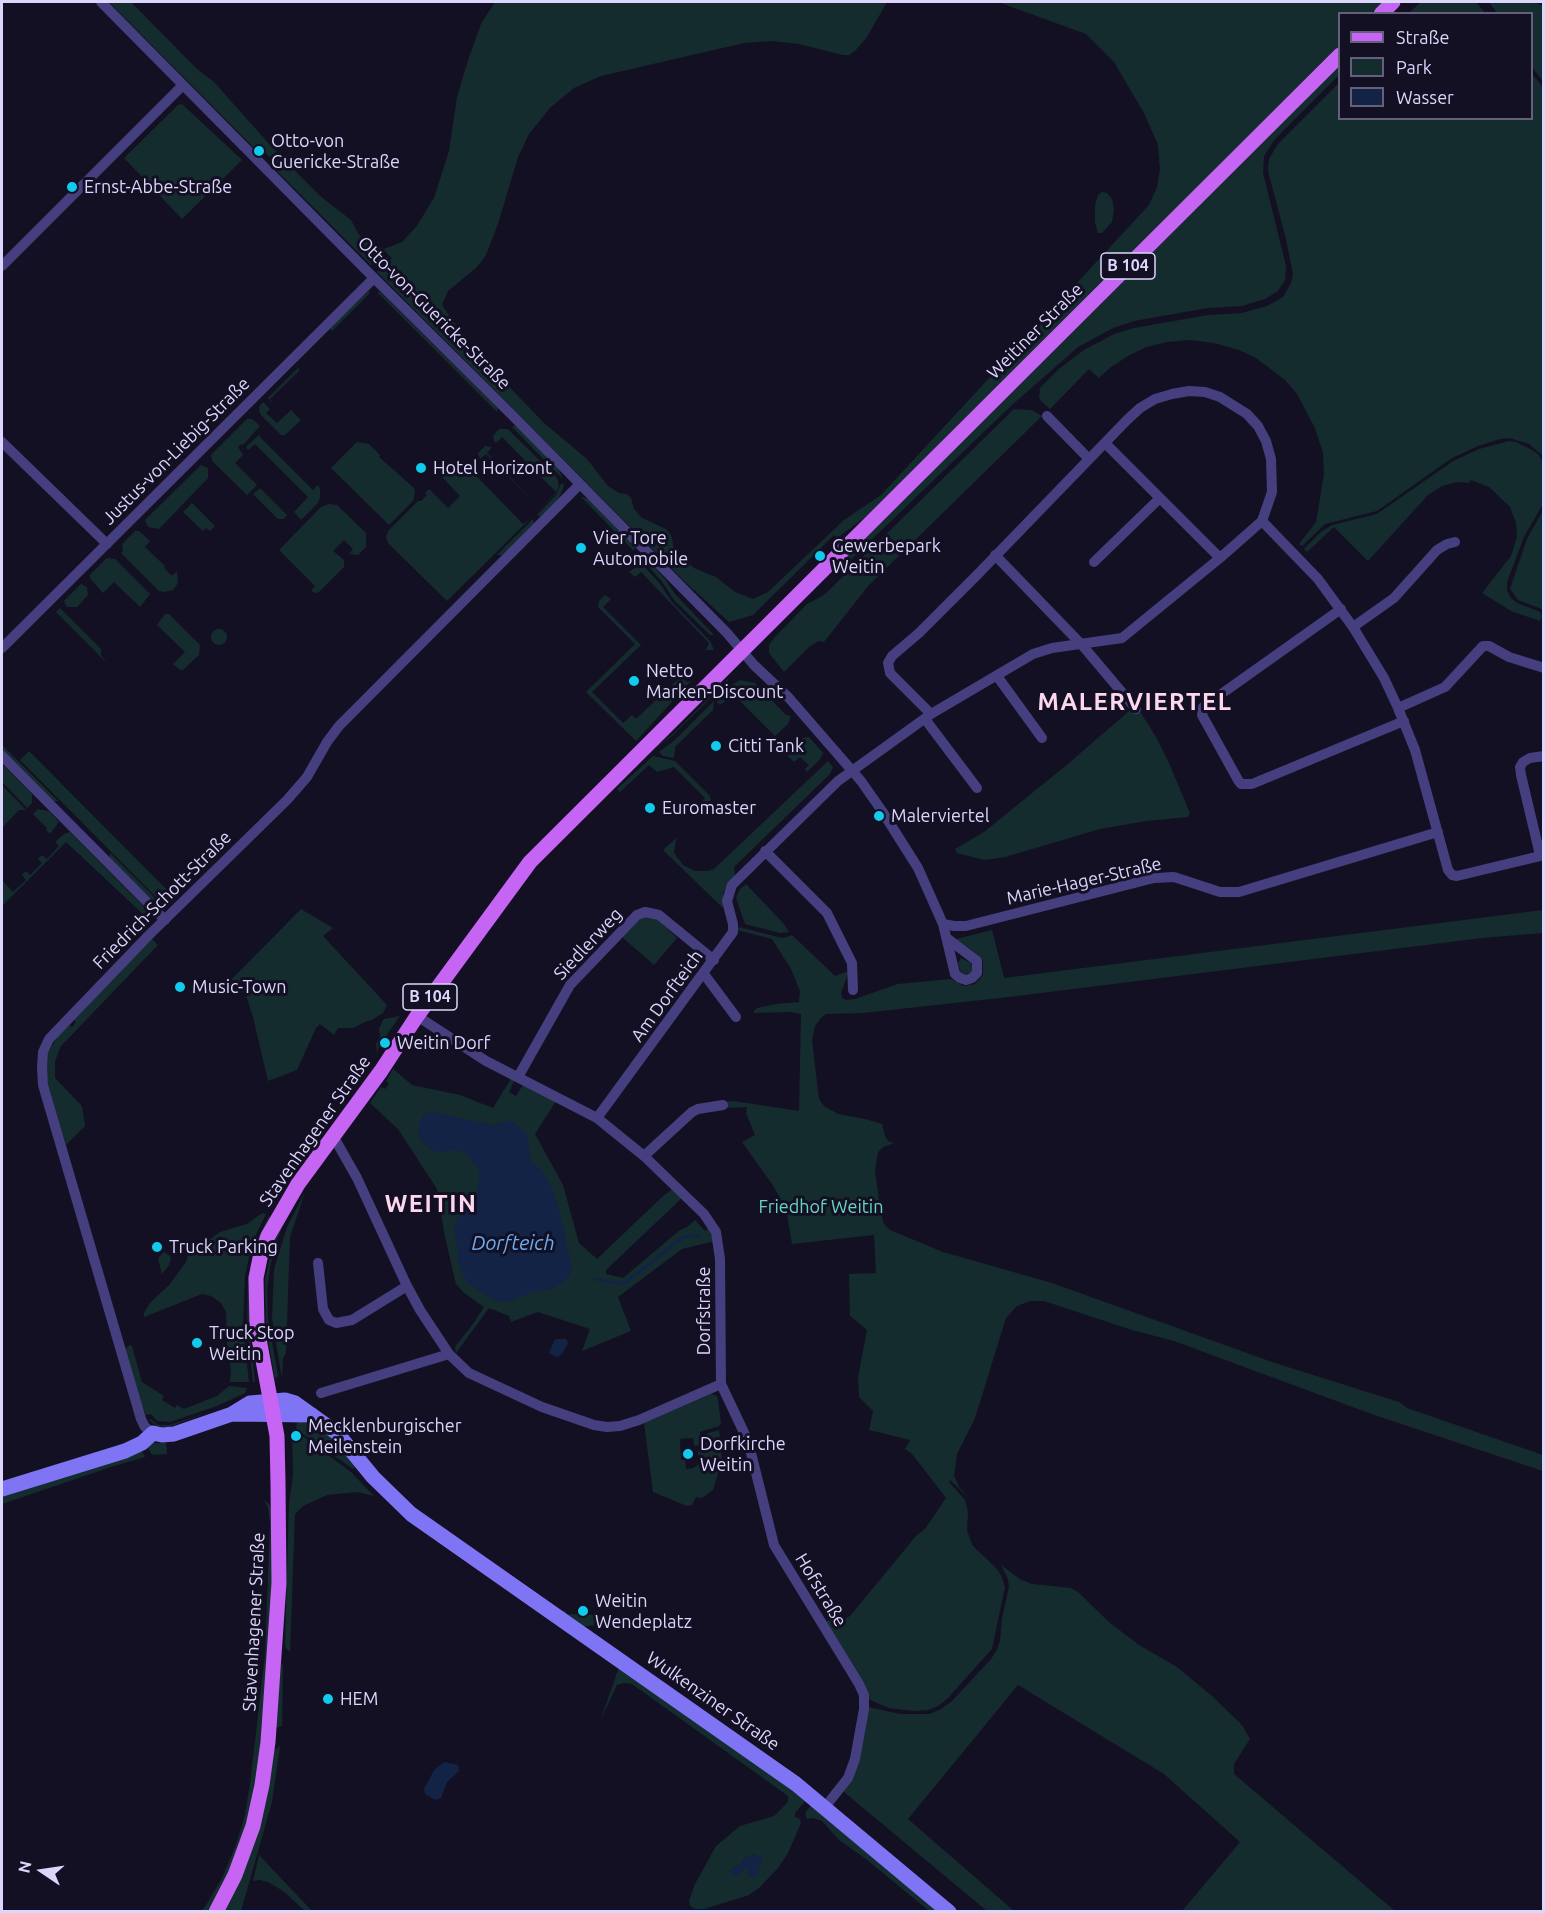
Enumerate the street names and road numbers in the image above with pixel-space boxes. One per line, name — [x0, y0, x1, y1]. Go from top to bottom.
street label: Otto-von-Guericke-Straße — [353, 232, 515, 394]
road number: B 104 — [1101, 253, 1155, 279]
street label: Weitiner Straße — [983, 279, 1087, 383]
street label: Justus-von-Liebig-Straße — [98, 373, 254, 529]
street label: Friedrich-Schott-Straße — [88, 826, 236, 974]
street label: Marie-Hager-Straße — [1004, 853, 1164, 909]
street label: Siedlerweg — [549, 904, 627, 984]
street label: Am Dorfteich — [626, 946, 708, 1046]
road number: B 104 — [403, 984, 457, 1010]
street label: Stavenhagener Straße — [255, 1051, 375, 1211]
street label: Dorfstraße — [693, 1267, 715, 1355]
street label: Stavenhagener Straße — [239, 1532, 269, 1712]
street label: Hofstraße — [791, 1549, 851, 1631]
street label: Wulkenziner Straße — [642, 1647, 784, 1755]

